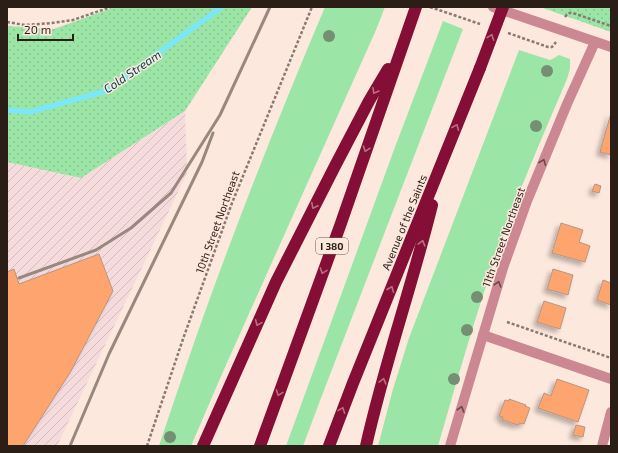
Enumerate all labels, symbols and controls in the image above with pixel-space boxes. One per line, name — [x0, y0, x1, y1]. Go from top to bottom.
scale bar — [18, 16, 73, 42]
text: 20 m — [24, 22, 51, 36]
one-way arrow — [487, 34, 495, 41]
water label: Cold Stream — [101, 47, 163, 95]
one-way arrow — [373, 87, 380, 94]
one-way arrow — [452, 123, 460, 130]
one-way arrow — [363, 145, 371, 152]
one-way arrow — [539, 159, 547, 166]
street label: 10th Street Northeast — [192, 169, 242, 275]
street label: Avenue of the Saints — [379, 172, 429, 272]
street label: 11th Street Northeast — [479, 185, 527, 289]
one-way arrow — [312, 202, 319, 209]
road number: I 380 — [316, 238, 348, 254]
one-way arrow — [417, 239, 426, 246]
one-way arrow — [320, 268, 328, 275]
one-way arrow — [493, 281, 502, 288]
one-way arrow — [386, 285, 394, 292]
one-way arrow — [255, 319, 263, 327]
one-way arrow — [378, 378, 386, 384]
one-way arrow — [275, 390, 283, 397]
one-way arrow — [456, 405, 465, 412]
one-way arrow — [338, 406, 346, 413]

